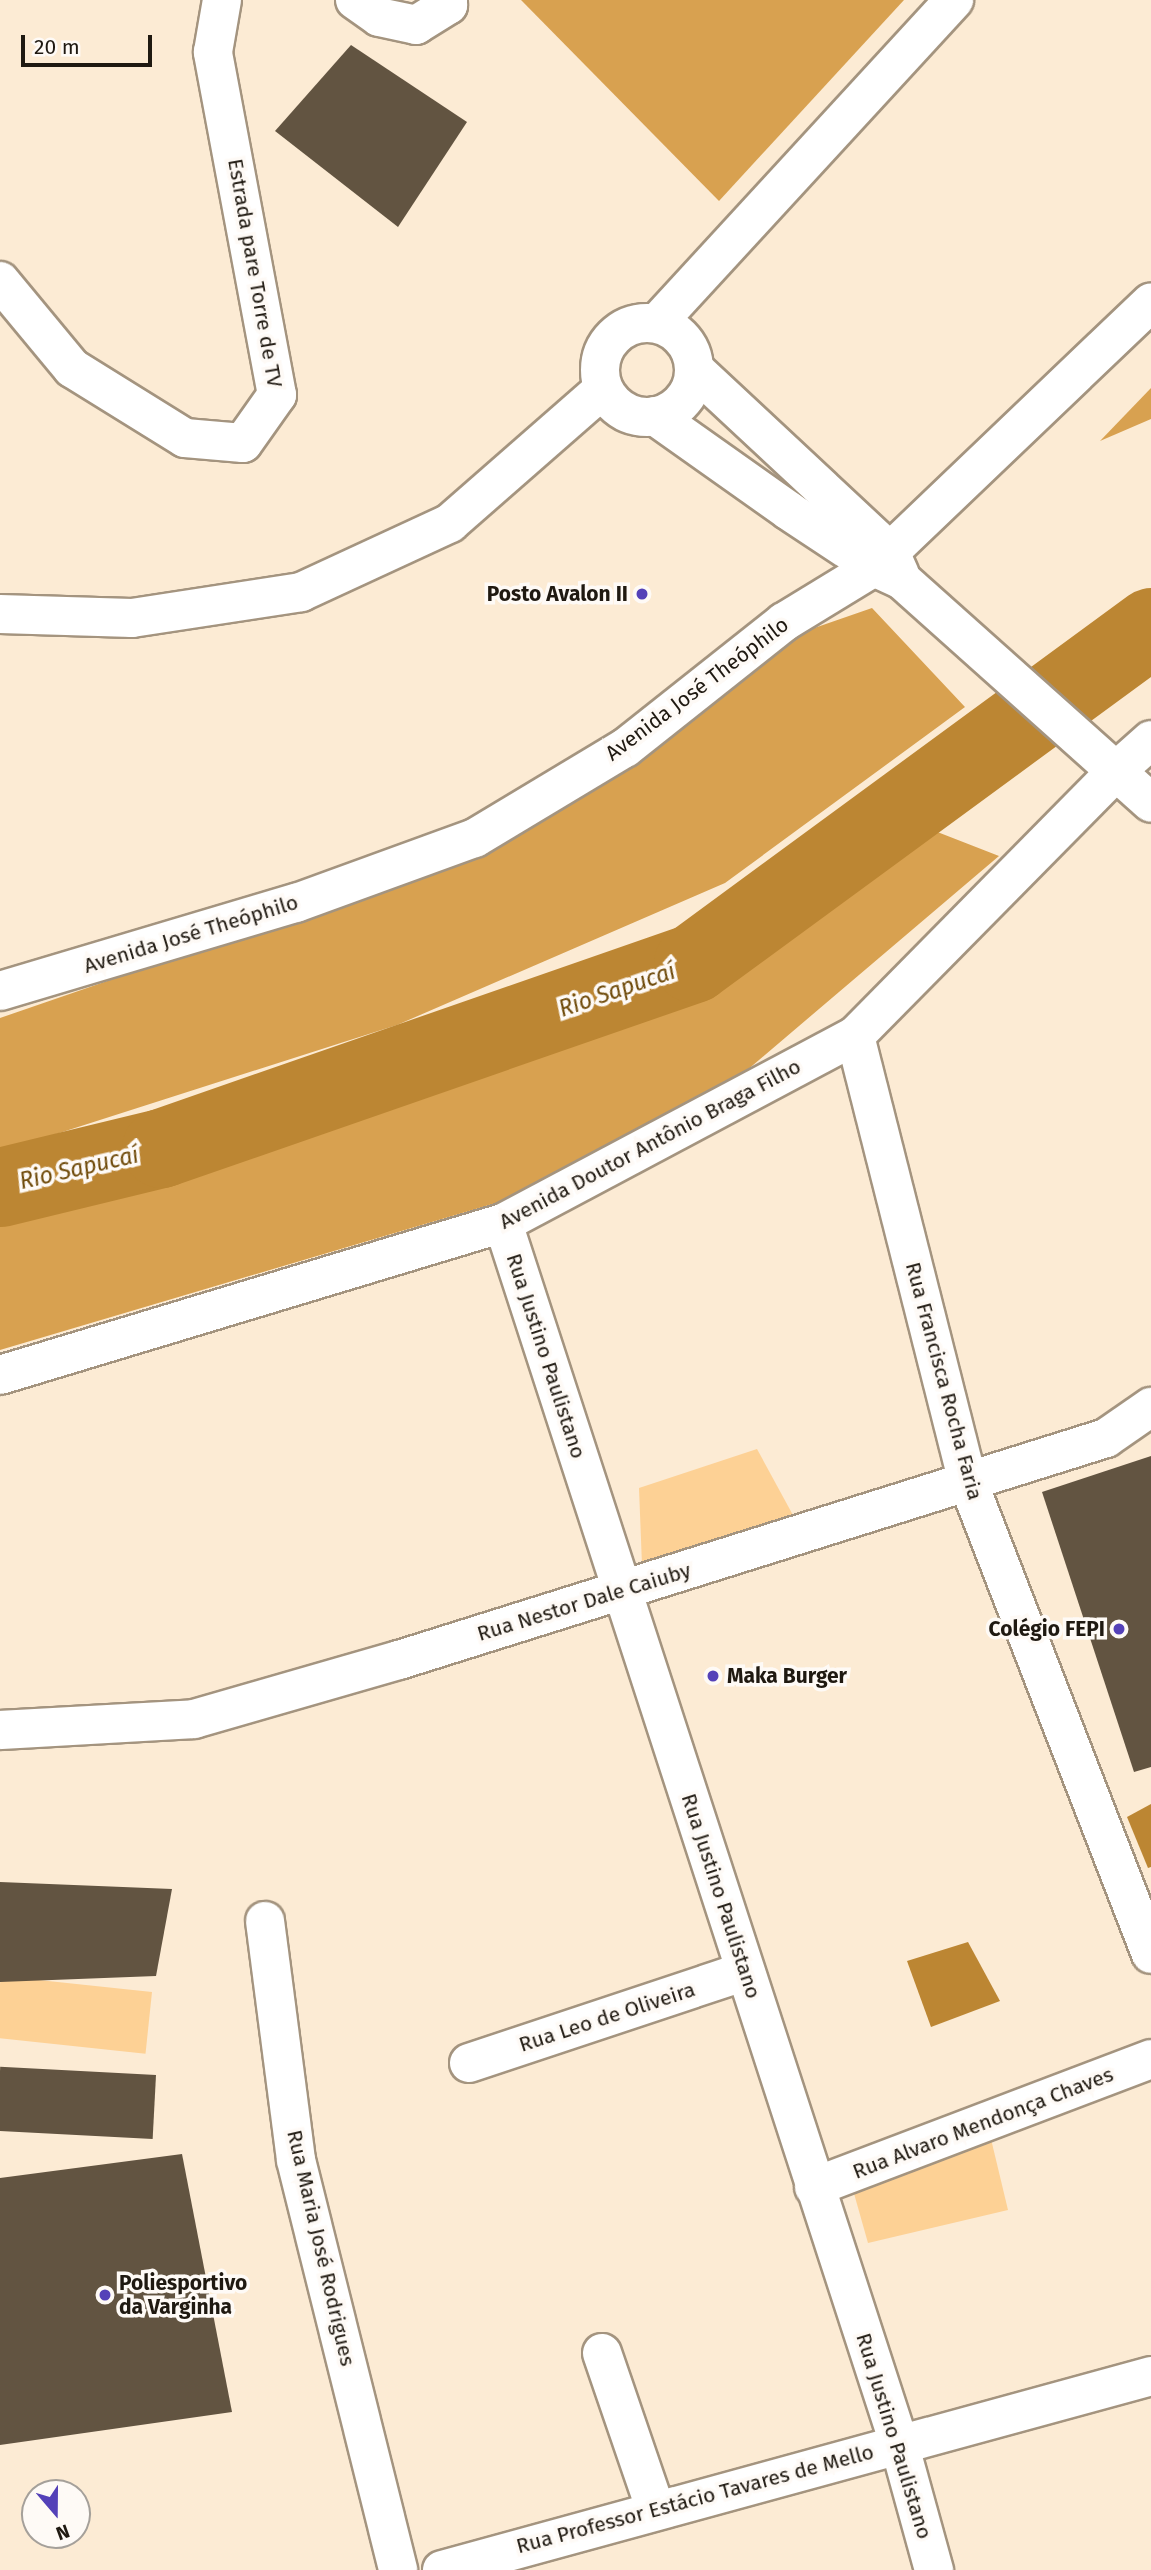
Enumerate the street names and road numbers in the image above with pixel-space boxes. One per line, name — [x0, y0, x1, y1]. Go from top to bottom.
street label: Estrada pare Torre de TV — [222, 157, 288, 389]
street label: Avenida José Theóphilo — [600, 612, 794, 766]
street label: Avenida José Theóphilo — [81, 889, 301, 979]
street label: Avenida Doutor Antônio Braga Filho — [495, 1054, 805, 1234]
street label: Rua Justino Paulistano — [501, 1250, 591, 1462]
street label: Rua Francisca Rocha Faria — [900, 1259, 988, 1503]
street label: Rua Nestor Dale Caiuby — [474, 1557, 694, 1647]
street label: Rua Justino Paulistano — [676, 1790, 766, 2002]
street label: Rua Leo de Oliveira — [516, 1977, 698, 2057]
street label: Rua Alvaro Mendonça Chaves — [849, 2062, 1117, 2184]
street label: Rua Maria José Rodrigues — [282, 2127, 360, 2369]
street label: Rua Justino Paulistano — [851, 2330, 937, 2542]
street label: Rua Professor Estácio Tavares de Mello — [513, 2439, 877, 2559]

